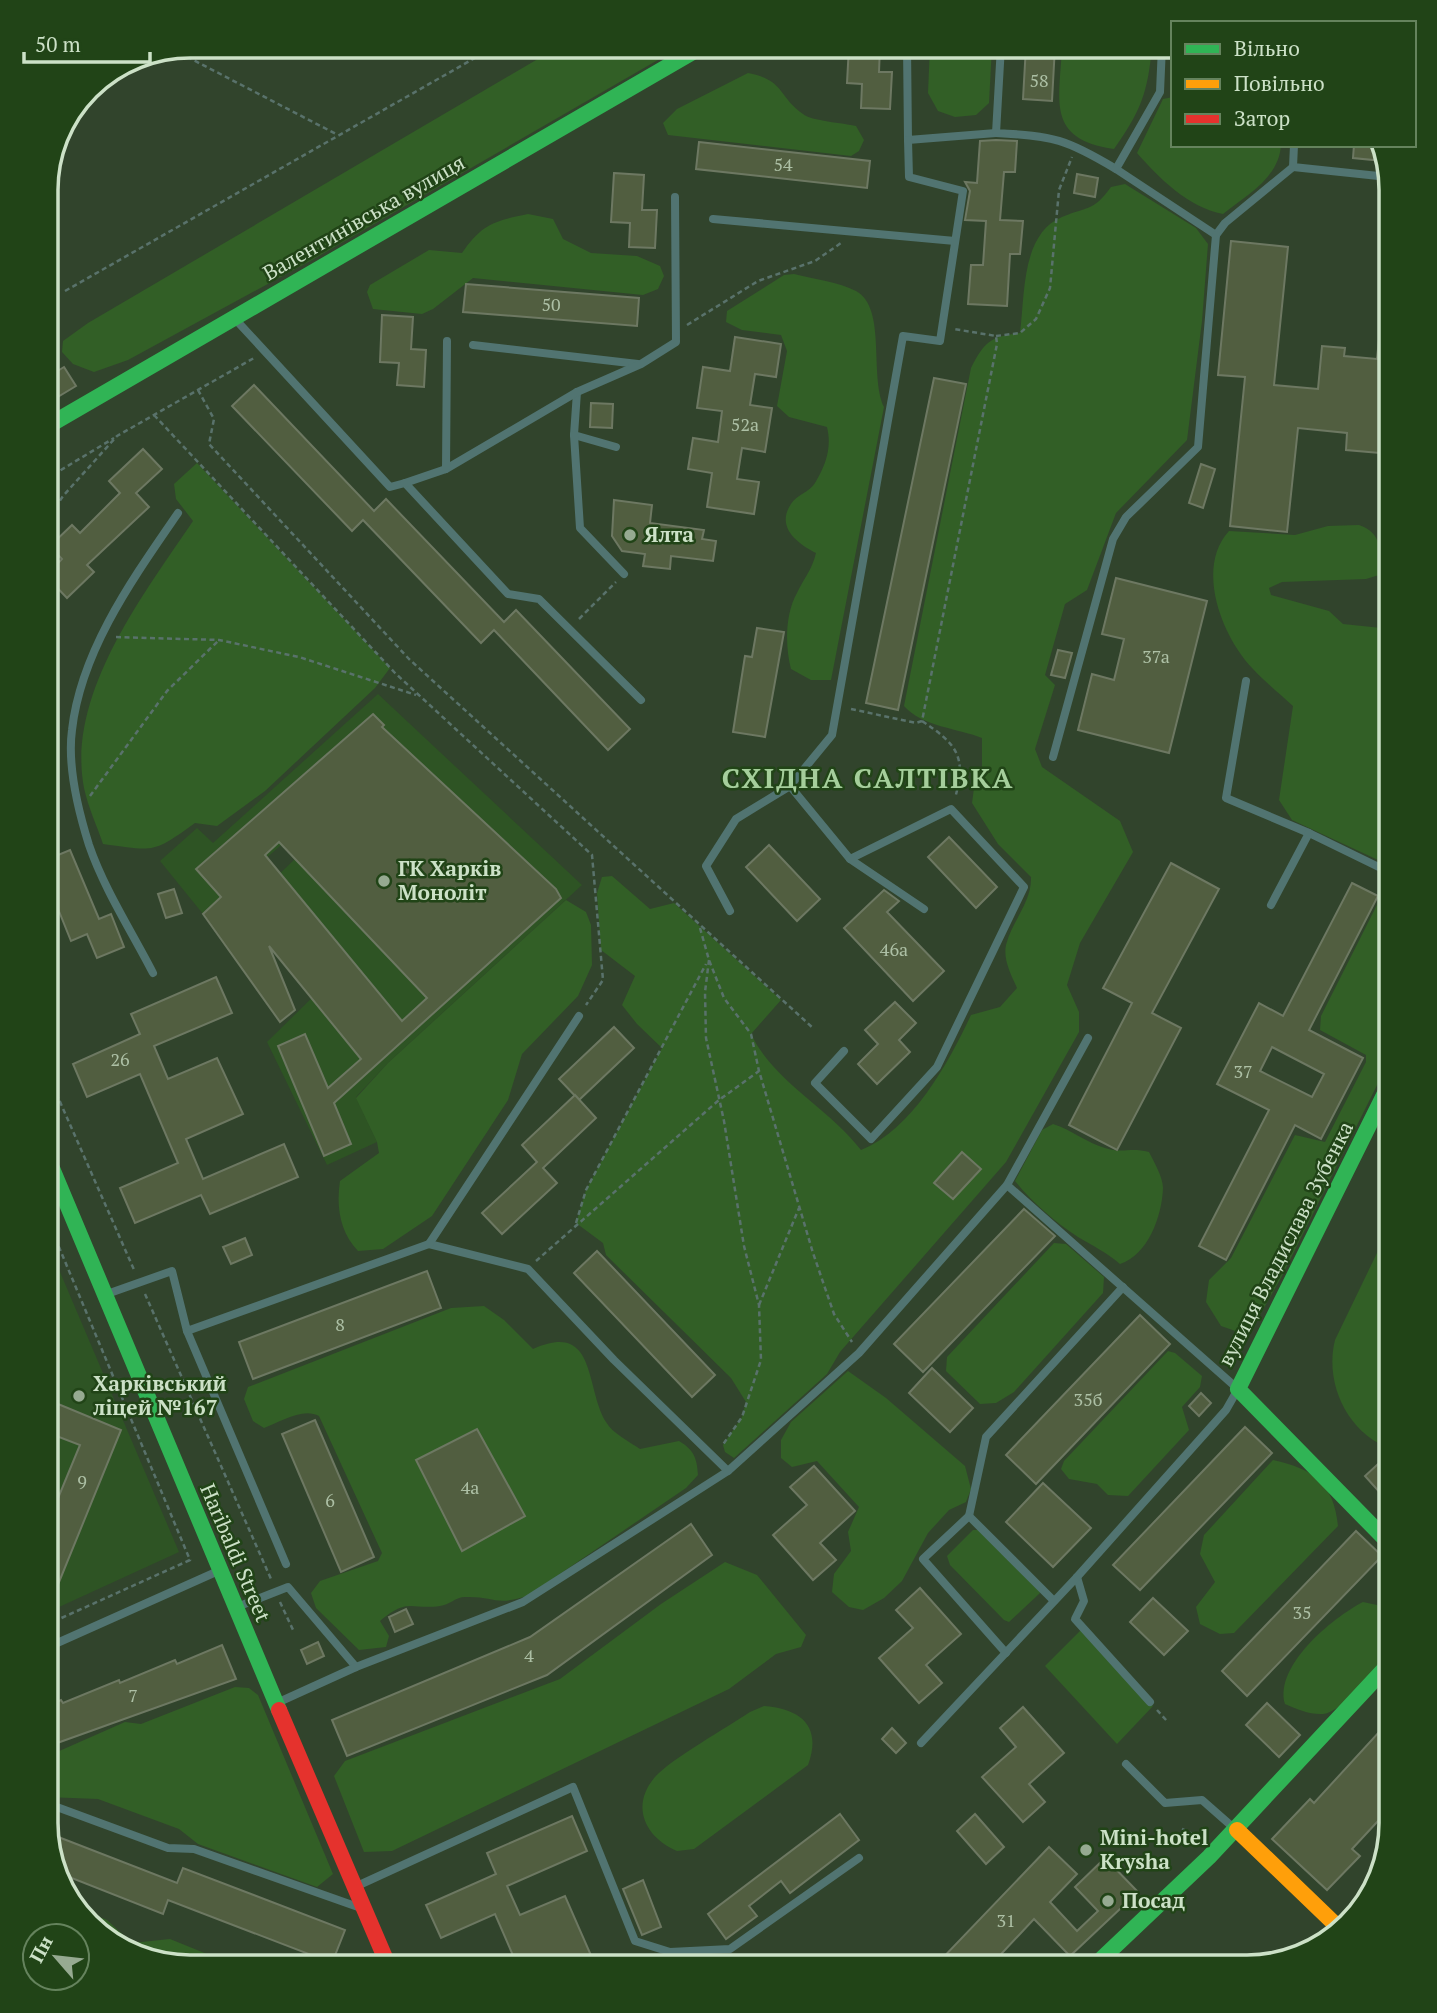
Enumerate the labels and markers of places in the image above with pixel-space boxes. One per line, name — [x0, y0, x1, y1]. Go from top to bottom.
place label: Ялта — [644, 520, 694, 548]
marker: Ялта — [622, 527, 638, 543]
place label: ГК Харків Моноліт — [398, 854, 501, 906]
marker: ГК Харків Моноліт — [376, 873, 392, 889]
place label: Харківський ліцей №167 — [93, 1369, 227, 1421]
marker: Харківський ліцей №167 — [71, 1388, 87, 1404]
place label: Mini-hotel Krysha — [1100, 1823, 1208, 1875]
marker: Mini-hotel Krysha — [1078, 1842, 1094, 1858]
place label: Посад — [1122, 1886, 1185, 1914]
marker: Посад — [1100, 1893, 1116, 1909]

